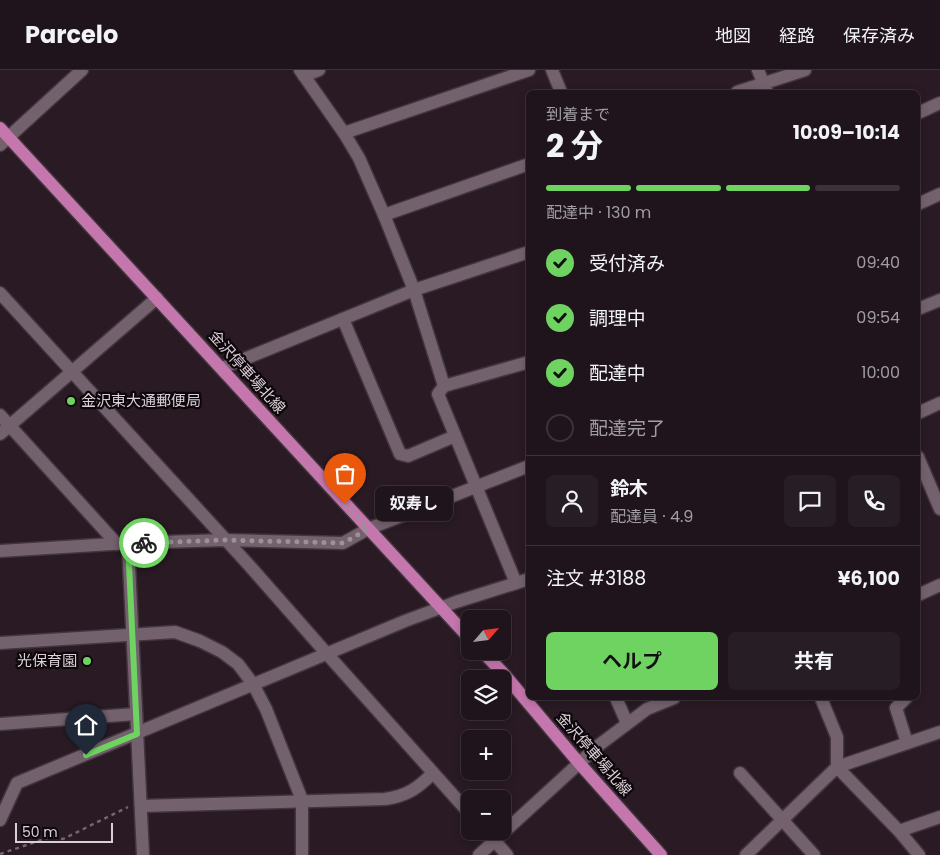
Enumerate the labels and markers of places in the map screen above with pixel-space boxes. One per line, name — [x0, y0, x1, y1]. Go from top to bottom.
place label: 金沢東大通郵便局 — [81, 390, 201, 411]
marker: 金沢東大通郵便局 — [65, 395, 77, 407]
pin — [324, 453, 366, 504]
callout: 奴寿し — [375, 486, 452, 522]
place label: 光保育園 — [17, 650, 77, 671]
marker: 光保育園 — [81, 655, 93, 667]
pin — [65, 704, 107, 755]

